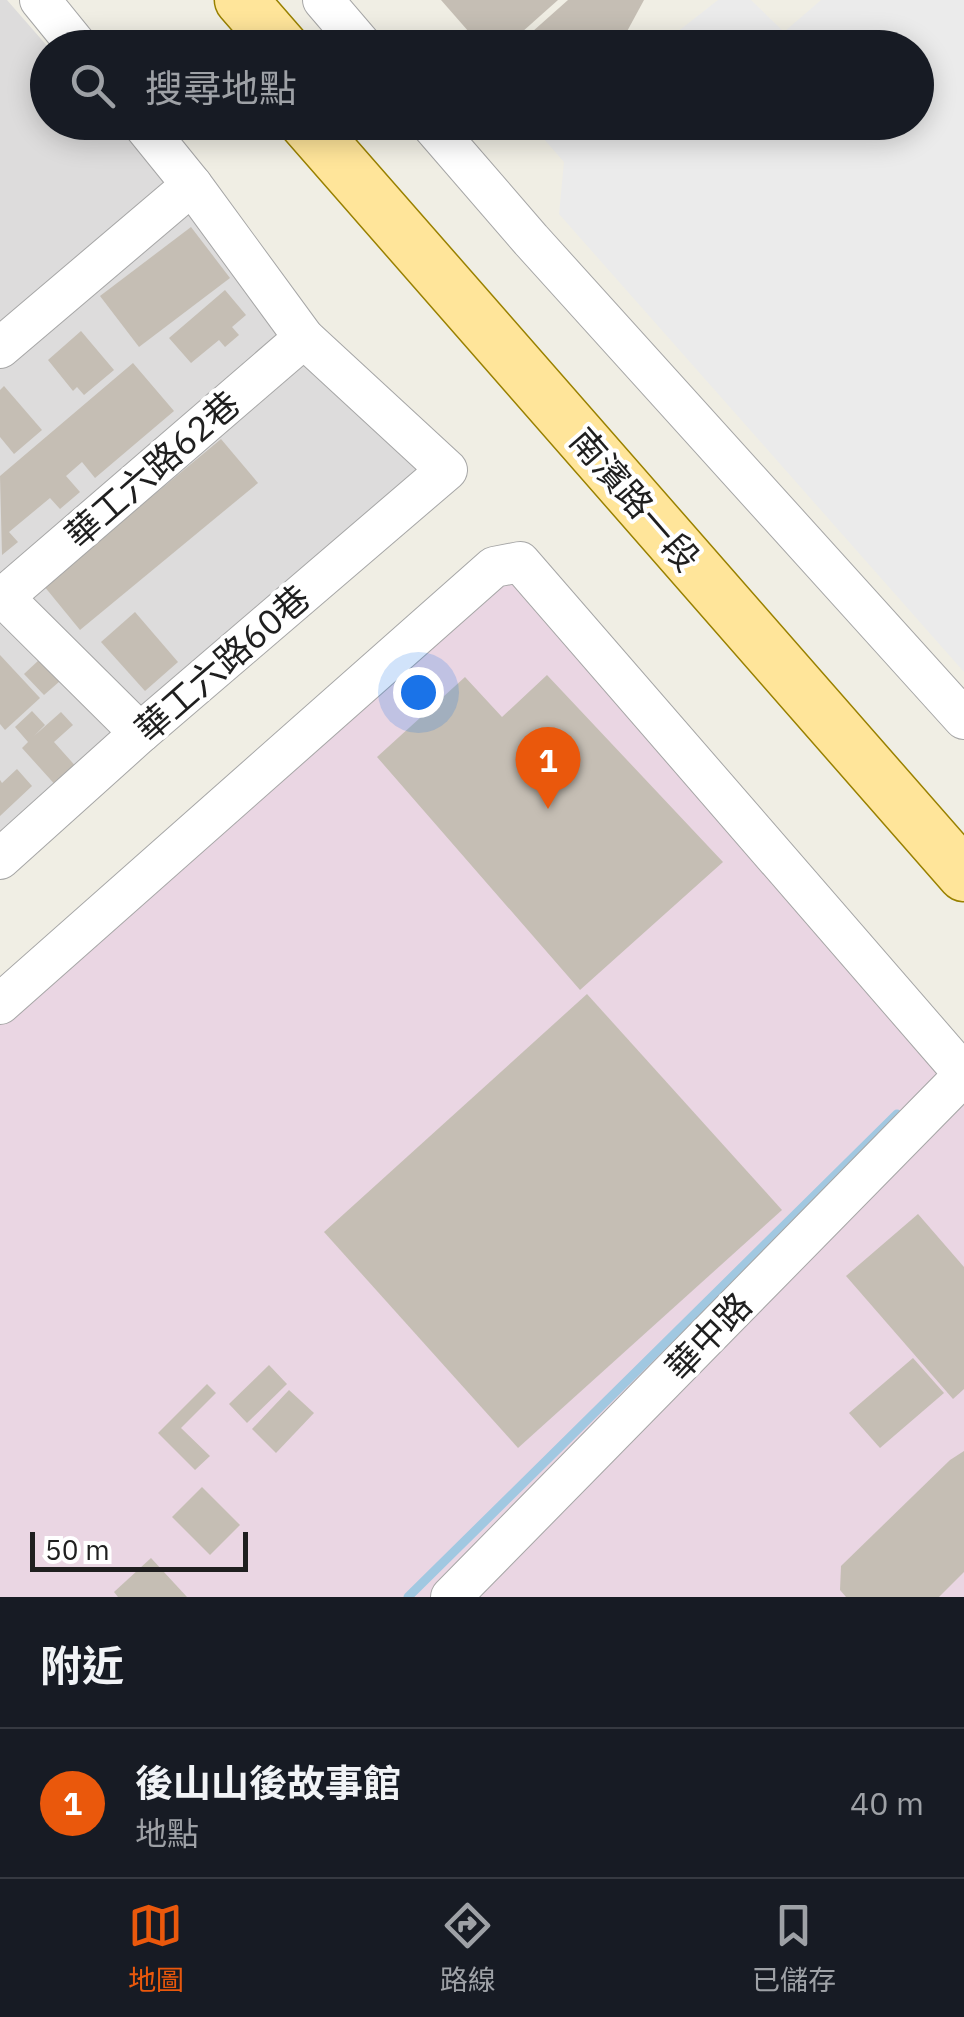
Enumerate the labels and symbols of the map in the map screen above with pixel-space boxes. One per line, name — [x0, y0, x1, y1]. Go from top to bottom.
street label: 華工六路62巷 — [55, 380, 249, 558]
street label: 南濱路一段 — [560, 418, 710, 580]
street label: 華工六路60巷 — [125, 574, 319, 752]
your location — [393, 667, 444, 718]
pin: 1 — [516, 726, 580, 809]
street label: 華中路 — [655, 1282, 761, 1390]
scale bar — [30, 1527, 248, 1572]

